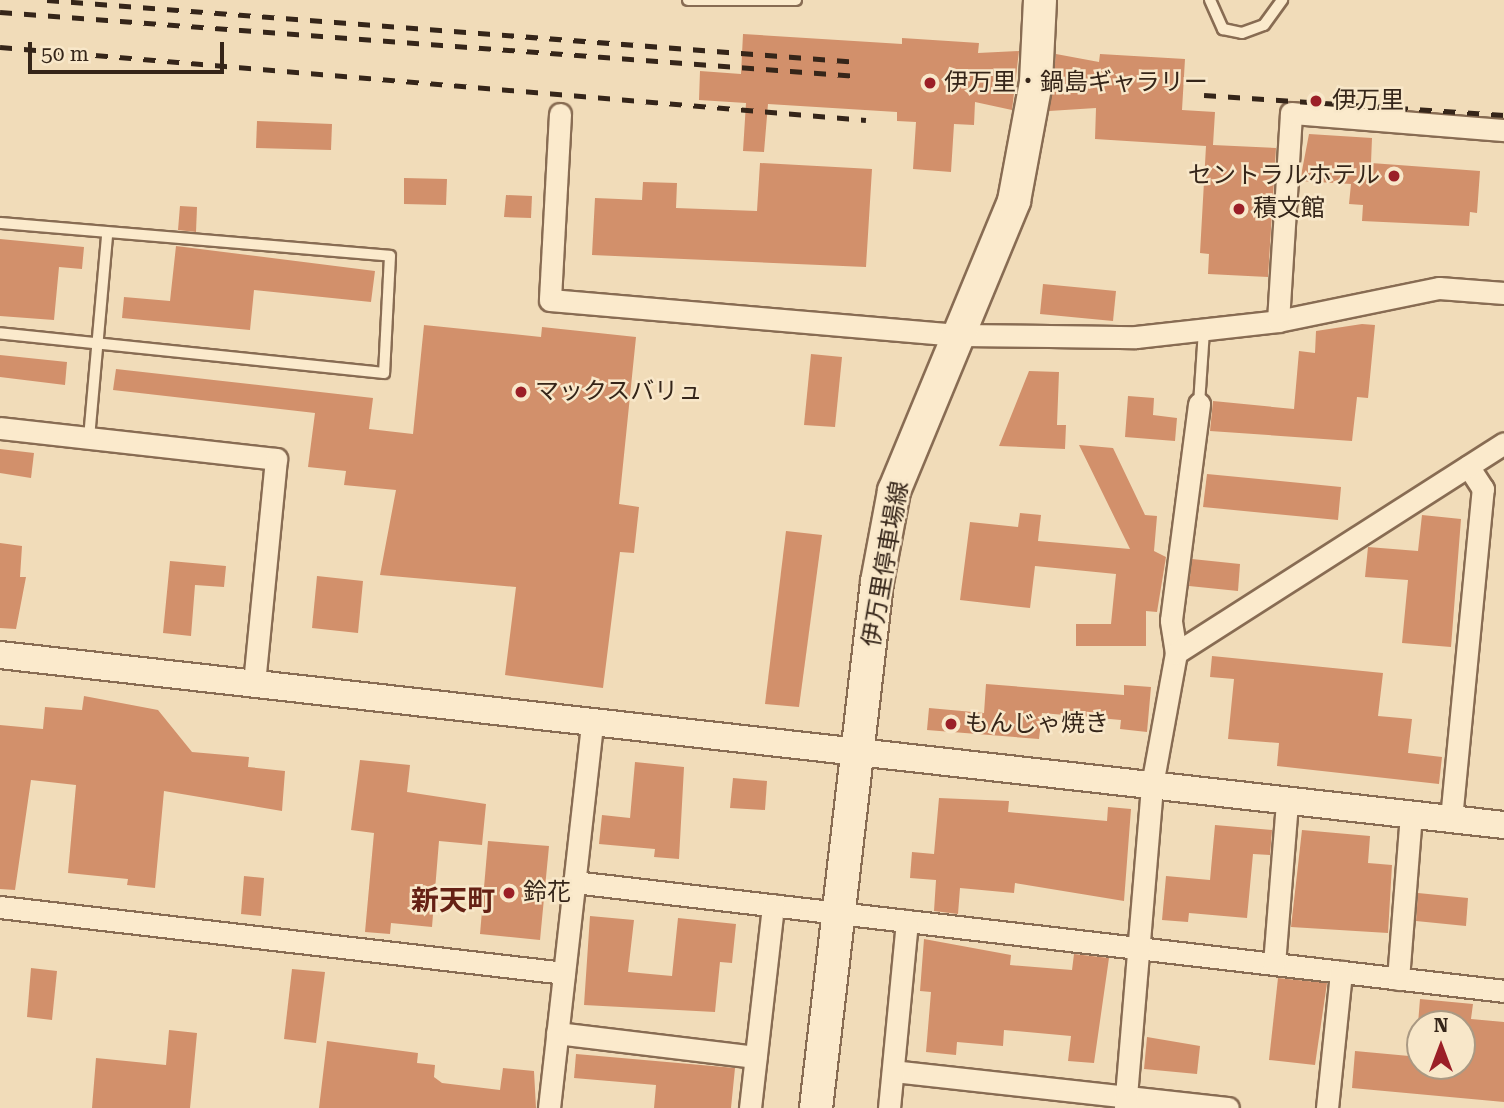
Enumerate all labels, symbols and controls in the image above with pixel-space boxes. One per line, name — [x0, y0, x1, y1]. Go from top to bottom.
scale bar — [32, 28, 228, 72]
text: 50 m — [41, 42, 89, 66]
place label: 伊万里・鍋島ギャラリー — [944, 69, 1208, 97]
marker: 伊万里・鍋島ギャラリー — [922, 75, 938, 91]
place label: 伊万里 — [1332, 87, 1404, 115]
marker: 伊万里 — [1306, 91, 1326, 111]
place label: セントラルホテル — [1188, 162, 1380, 190]
marker: セントラルホテル — [1386, 168, 1402, 184]
place label: 積文館 — [1253, 195, 1325, 223]
marker: 積文館 — [1231, 201, 1247, 217]
place label: マックスバリュ — [535, 378, 703, 406]
marker: マックスバリュ — [513, 384, 529, 400]
street label: 伊万里停車場線 — [857, 479, 915, 649]
place label: もんじゃ焼き — [965, 710, 1109, 738]
marker: もんじゃ焼き — [943, 716, 959, 732]
place label: 鈴花 — [523, 879, 571, 907]
district label: 新天町 — [411, 884, 495, 918]
marker: 鈴花 — [501, 885, 517, 901]
north arrow — [1406, 1010, 1476, 1080]
text: N — [1434, 1014, 1448, 1037]

